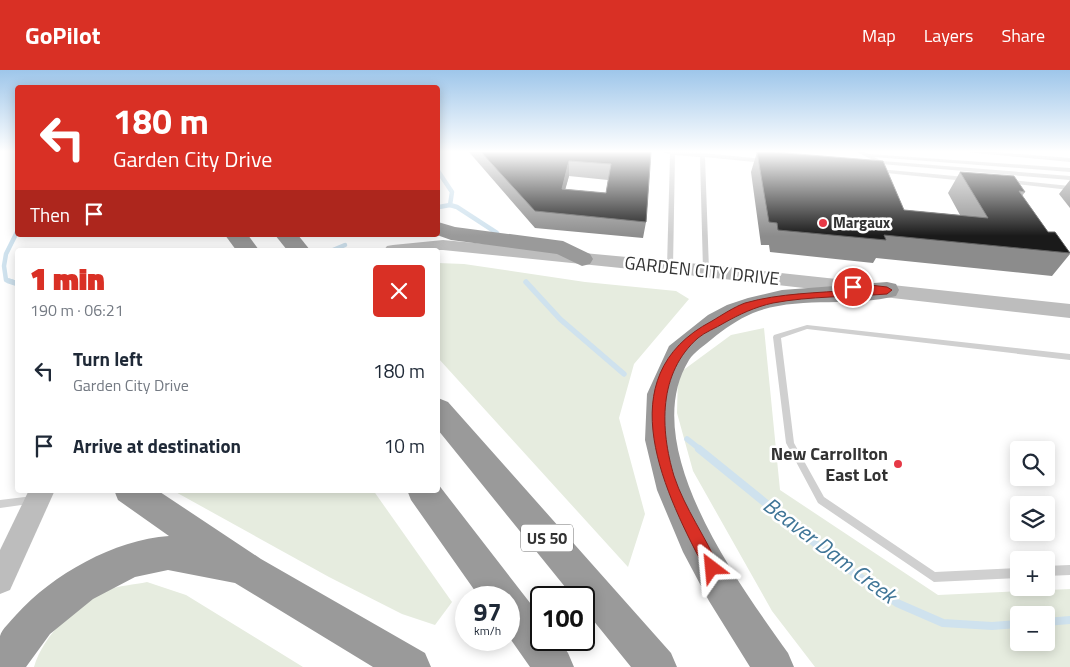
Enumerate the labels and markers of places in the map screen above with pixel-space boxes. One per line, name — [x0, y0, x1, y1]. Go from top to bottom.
place label: Margaux — [833, 211, 890, 234]
marker: Margaux — [817, 217, 829, 229]
pin — [832, 266, 874, 308]
place label: New Carrollton East Lot — [771, 440, 888, 488]
marker: New Carrollton East Lot — [892, 458, 904, 470]

